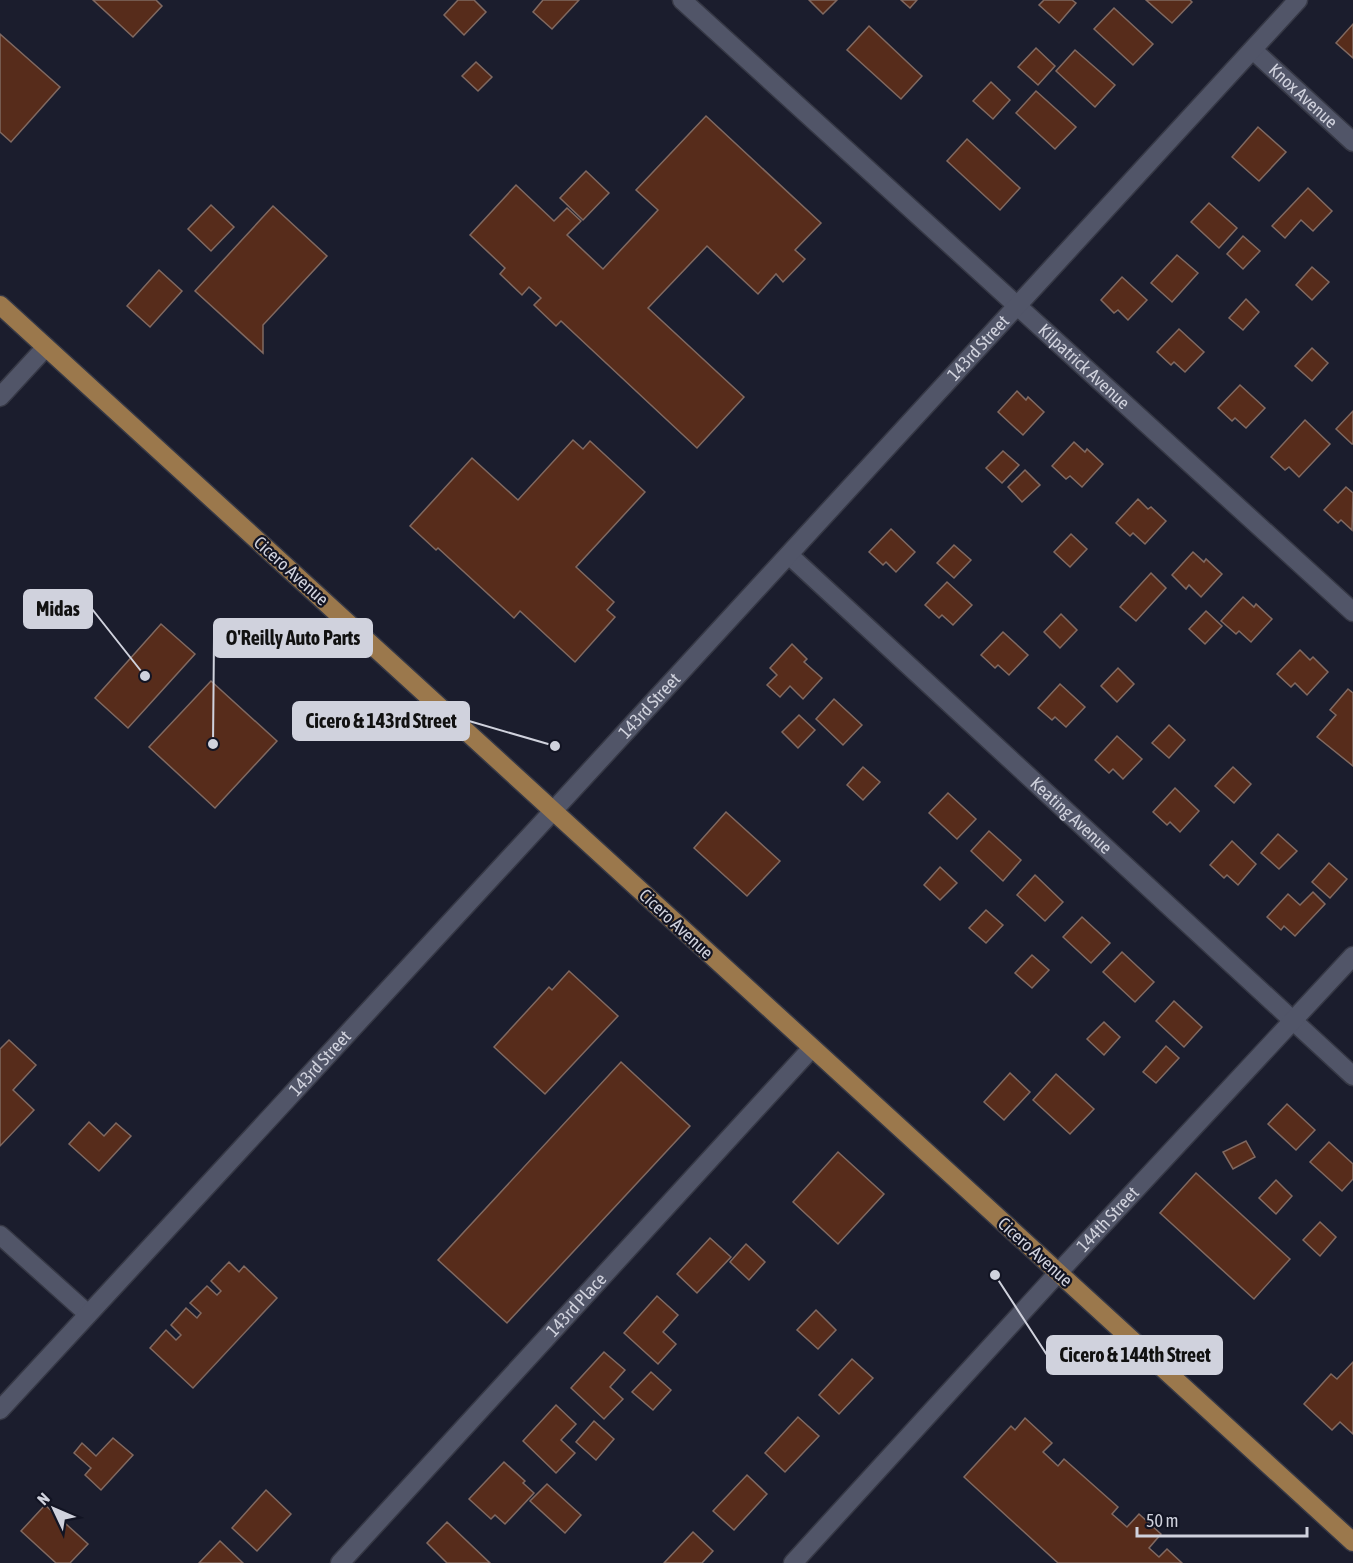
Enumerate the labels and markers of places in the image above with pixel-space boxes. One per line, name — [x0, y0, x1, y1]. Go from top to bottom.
callout: Midas — [24, 590, 92, 628]
callout: O'Reilly Auto Parts — [214, 619, 372, 657]
callout: Cicero & 143rd Street — [293, 702, 469, 740]
callout: Cicero & 144th Street — [1047, 1336, 1222, 1374]

